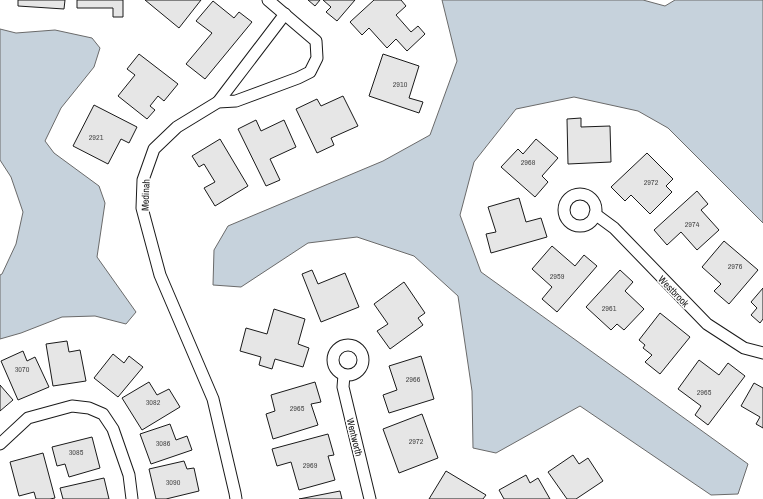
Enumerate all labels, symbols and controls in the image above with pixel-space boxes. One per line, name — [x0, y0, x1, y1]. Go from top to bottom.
house number: 2910 — [393, 79, 408, 89]
house number: 2921 — [89, 132, 104, 142]
house number: 2968 — [521, 157, 536, 167]
house number: 2972 — [644, 177, 659, 187]
street label: Medinah — [138, 179, 153, 211]
house number: 2974 — [685, 219, 700, 229]
house number: 2976 — [728, 261, 743, 271]
house number: 2959 — [550, 271, 565, 281]
street label: Westbrook — [655, 273, 693, 311]
house number: 2961 — [602, 303, 617, 313]
house number: 3070 — [15, 364, 30, 374]
house number: 2966 — [406, 374, 421, 384]
house number: 2965 — [697, 387, 712, 397]
house number: 3082 — [146, 397, 161, 407]
house number: 2965 — [290, 403, 305, 413]
street label: Wentworth — [343, 417, 366, 458]
house number: 2972 — [409, 436, 424, 446]
house number: 3086 — [156, 438, 171, 448]
house number: 3085 — [69, 447, 84, 457]
house number: 2969 — [303, 460, 318, 470]
house number: 3090 — [166, 477, 181, 487]

